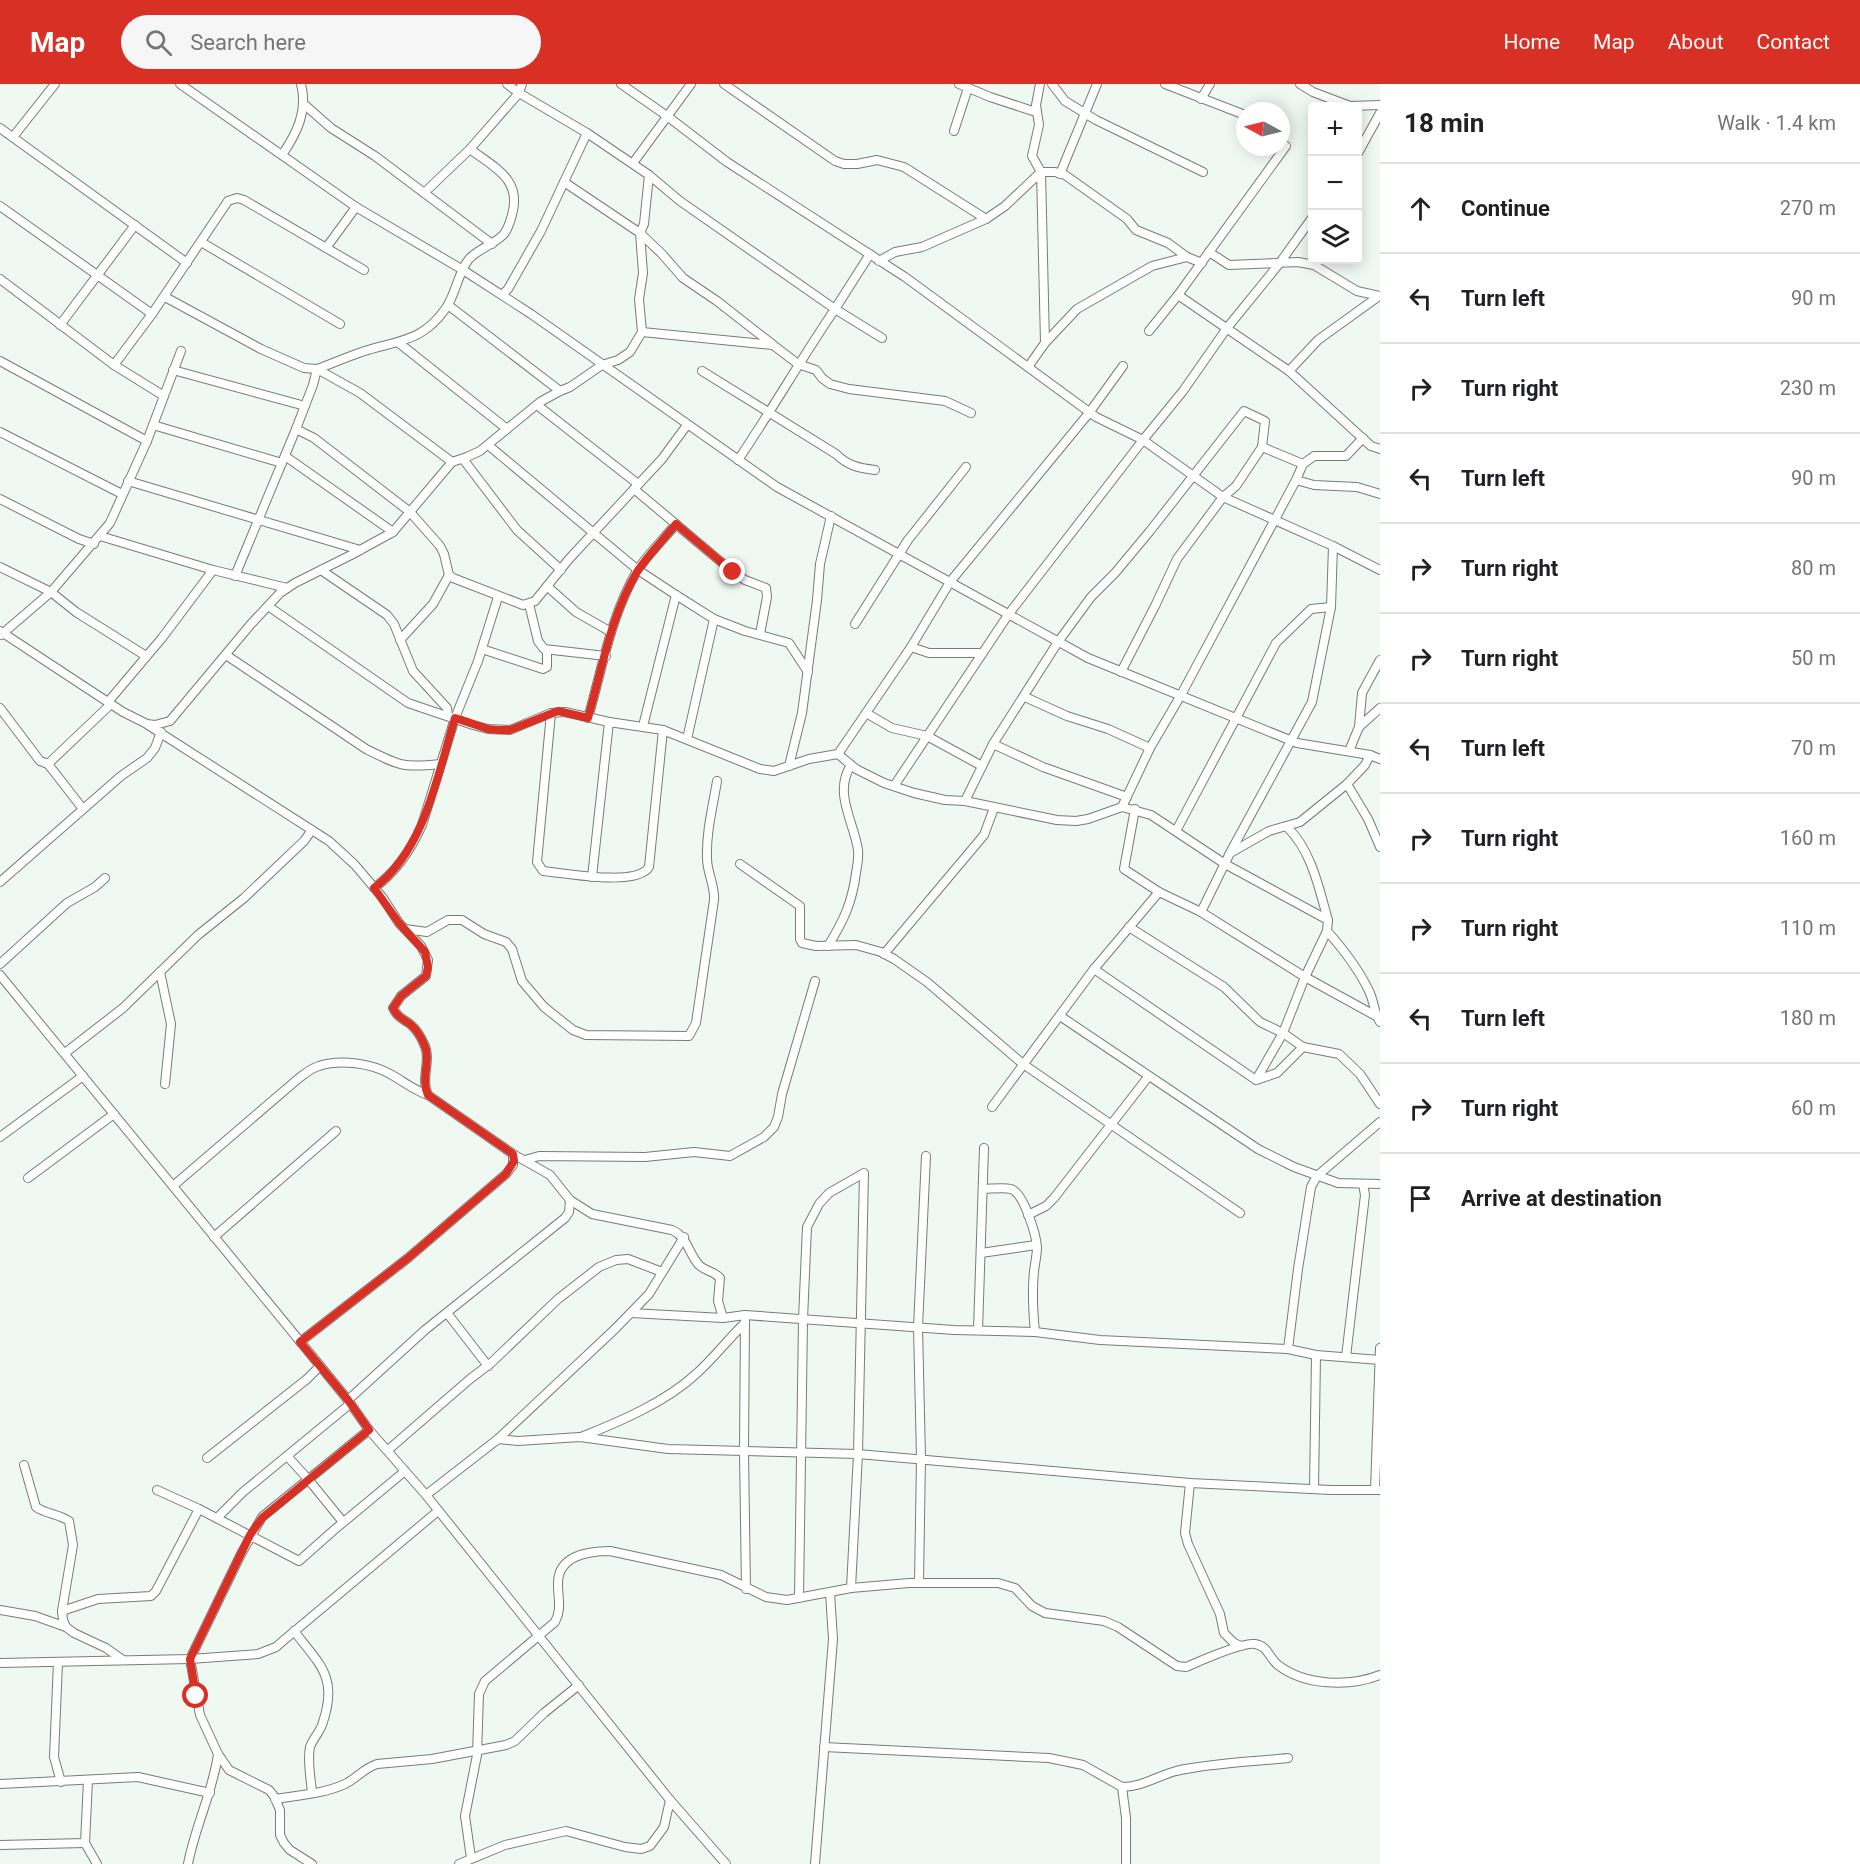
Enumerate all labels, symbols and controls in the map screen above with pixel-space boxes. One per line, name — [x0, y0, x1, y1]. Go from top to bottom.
search box — [121, 15, 541, 69]
text: Map — [30, 26, 85, 59]
icon: search — [142, 26, 175, 59]
text: Search here — [190, 30, 306, 55]
text: Home — [1504, 30, 1560, 54]
text: Map — [1593, 30, 1635, 54]
text: About — [1668, 30, 1724, 54]
text: Contact — [1757, 30, 1830, 54]
north arrow — [1236, 102, 1290, 156]
map controls — [1308, 102, 1362, 264]
button: + — [1308, 102, 1362, 156]
text: 18 min — [1404, 108, 1484, 138]
text: Walk · 1.4 km — [1717, 111, 1836, 135]
button: − — [1308, 156, 1362, 210]
icon: ahead — [1404, 192, 1437, 225]
text: Continue — [1461, 196, 1550, 221]
text: 270 m — [1780, 196, 1836, 220]
button: layers — [1308, 210, 1362, 264]
icon: left — [1404, 282, 1437, 315]
text: Turn left — [1461, 286, 1545, 311]
text: 90 m — [1791, 286, 1836, 310]
icon: right — [1404, 372, 1437, 405]
text: Turn right — [1461, 376, 1558, 401]
text: 230 m — [1780, 376, 1836, 400]
icon: left — [1404, 462, 1437, 495]
text: Turn left — [1461, 466, 1545, 491]
text: 90 m — [1791, 466, 1836, 490]
icon: right — [1404, 552, 1437, 585]
text: Turn right — [1461, 556, 1558, 581]
text: 80 m — [1791, 556, 1836, 580]
route end — [719, 558, 745, 584]
icon: right — [1404, 642, 1437, 675]
text: Turn right — [1461, 646, 1558, 671]
text: 50 m — [1791, 646, 1836, 670]
icon: left — [1404, 732, 1437, 765]
text: Turn left — [1461, 736, 1545, 761]
text: 70 m — [1791, 736, 1836, 760]
icon: right — [1404, 822, 1437, 855]
text: Turn right — [1461, 826, 1558, 851]
text: 160 m — [1780, 826, 1836, 850]
icon: right — [1404, 912, 1437, 945]
text: Turn right — [1461, 916, 1558, 941]
text: 110 m — [1780, 916, 1836, 940]
icon: left — [1404, 1002, 1437, 1035]
text: Turn left — [1461, 1006, 1545, 1031]
text: 180 m — [1780, 1006, 1836, 1030]
icon: right — [1404, 1092, 1437, 1125]
text: Turn right — [1461, 1096, 1558, 1121]
text: 60 m — [1791, 1096, 1836, 1120]
icon: arrive — [1404, 1182, 1437, 1215]
text: Arrive at destination — [1461, 1186, 1662, 1211]
route start — [182, 1682, 208, 1708]

